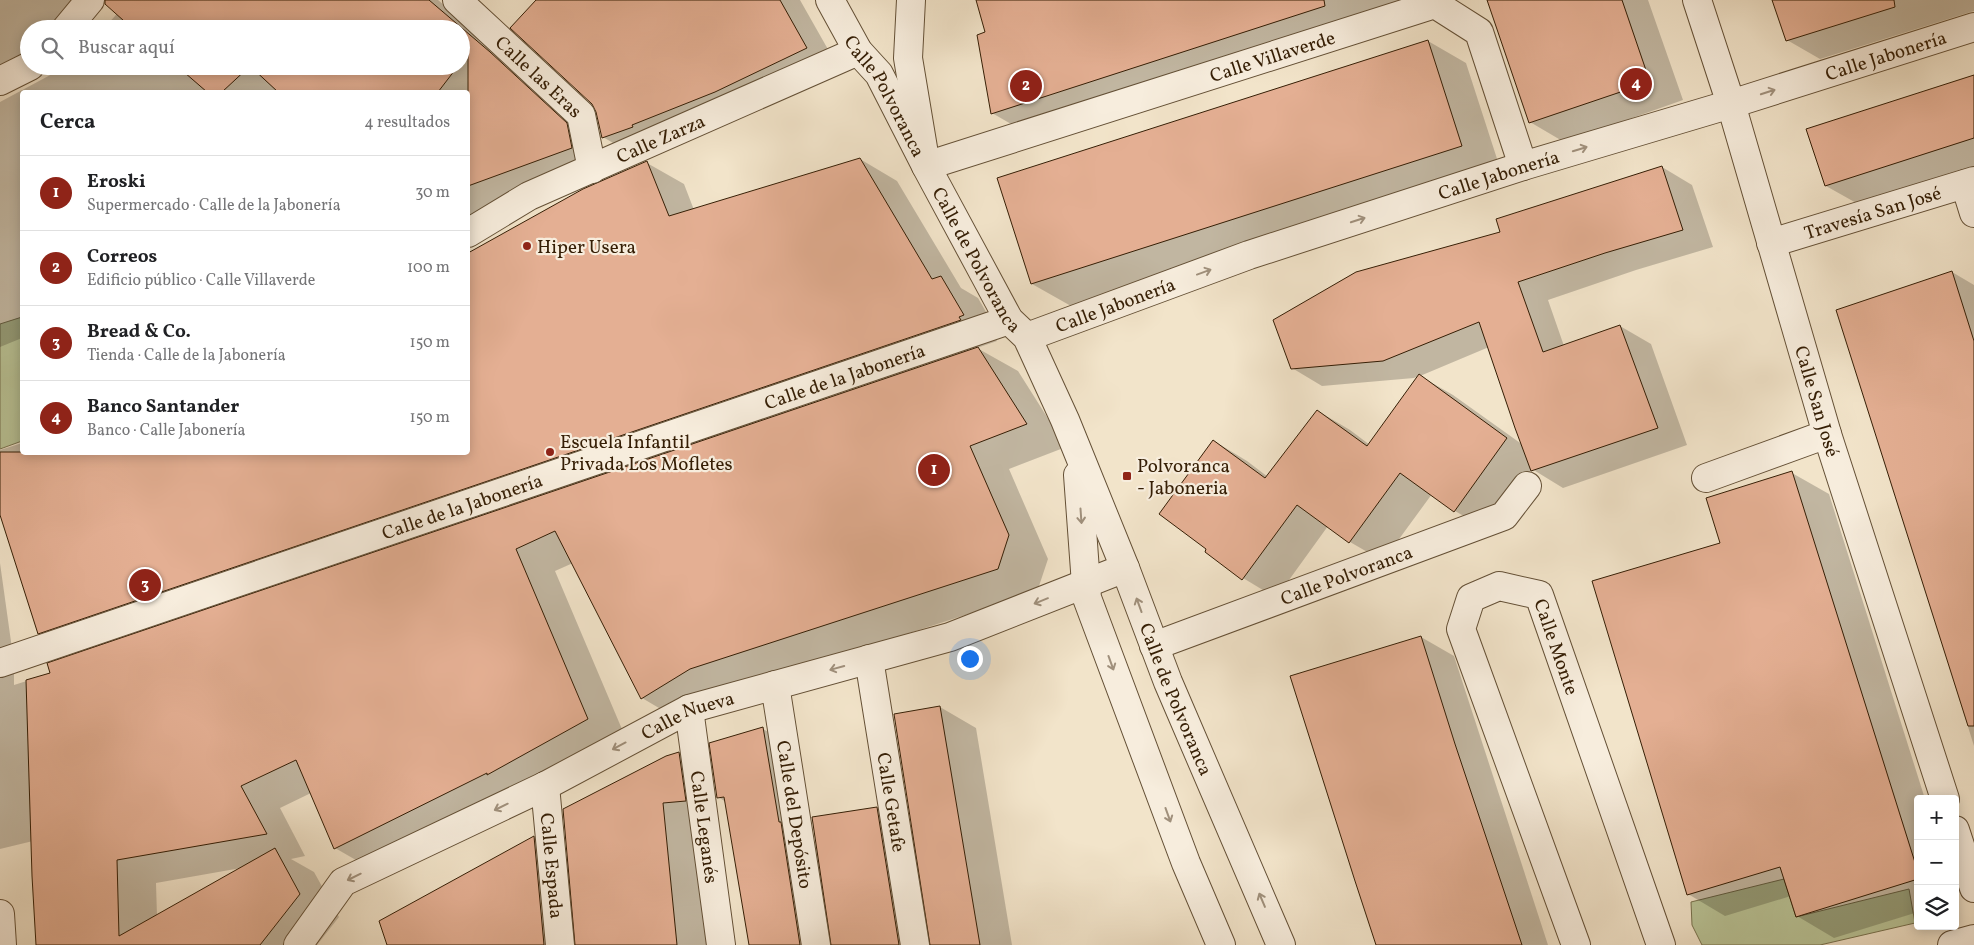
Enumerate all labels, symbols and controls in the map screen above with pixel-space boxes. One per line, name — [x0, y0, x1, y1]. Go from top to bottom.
search box — [20, 20, 470, 75]
street label: Calle Villaverde — [1207, 26, 1339, 90]
street label: Calle Jabonería — [1822, 26, 1950, 88]
street label: Calle las Eras — [489, 31, 587, 125]
street label: Calle Polvoranca — [837, 31, 930, 162]
icon: search — [38, 34, 66, 62]
text: Buscar aquí — [78, 35, 175, 61]
pin: 4 — [1620, 65, 1652, 103]
pin: 2 — [1010, 67, 1042, 105]
one-way arrow — [1760, 86, 1776, 96]
text: Cerca — [40, 108, 95, 137]
street label: Calle Zarza — [613, 109, 710, 171]
text: 4 resultados — [364, 112, 450, 134]
one-way arrow — [1571, 144, 1587, 154]
street label: Calle Jabonería — [1435, 145, 1563, 208]
text: Eroski — [87, 169, 146, 195]
street label: Travesía San José — [1801, 181, 1945, 247]
text: 1 — [53, 182, 59, 204]
text: 30 m — [415, 182, 450, 204]
street label: Calle de Polvoranca — [925, 183, 1026, 340]
text: Supermercado · Calle de la Jabonería — [87, 195, 341, 217]
one-way arrow — [1350, 215, 1365, 224]
place label: Hiper Usera — [537, 235, 636, 261]
marker: Hiper Usera — [521, 240, 533, 252]
text: Correos — [87, 244, 157, 270]
text: 2 — [52, 257, 60, 279]
text: 100 m — [407, 257, 450, 279]
one-way arrow — [1196, 267, 1211, 276]
text: Edificio público · Calle Villaverde — [87, 270, 315, 292]
street label: Calle Jabonería — [1052, 272, 1179, 340]
text: Bread & Co. — [87, 319, 191, 345]
text: 3 — [52, 332, 60, 354]
text: 150 m — [409, 332, 450, 354]
street label: Calle de la Jabonería — [761, 338, 929, 417]
street label: Calle San José — [1787, 343, 1845, 461]
text: Tienda · Calle de la Jabonería — [87, 345, 286, 367]
text: Banco Santander — [87, 394, 239, 420]
text: 4 — [51, 407, 61, 429]
text: 150 m — [409, 407, 450, 429]
text: Banco · Calle Jabonería — [87, 420, 246, 442]
place label: Escuela Infantil Privada Los Mofletes — [560, 430, 733, 478]
marker: Escuela Infantil Privada Los Mofletes — [544, 446, 556, 458]
pin: 1 — [918, 451, 950, 489]
place label: Polvoranca - Jaboneria — [1137, 454, 1230, 502]
street label: Calle de la Jabonería — [379, 468, 547, 547]
marker: Polvoranca - Jaboneria — [1121, 470, 1133, 482]
one-way arrow — [1076, 508, 1086, 524]
street label: Calle Polvoranca — [1277, 540, 1417, 613]
pin: 3 — [129, 566, 161, 604]
street label: Calle Monte — [1526, 596, 1584, 699]
one-way arrow — [1034, 597, 1049, 606]
one-way arrow — [1134, 598, 1143, 613]
street label: Calle de Polvoranca — [1132, 620, 1218, 780]
your location — [957, 646, 983, 672]
one-way arrow — [1107, 654, 1116, 670]
one-way arrow — [829, 664, 845, 673]
street label: Calle Nueva — [637, 686, 738, 747]
street label: Calle del Depósito — [769, 739, 818, 891]
one-way arrow — [612, 742, 627, 751]
street label: Calle Getafe — [869, 751, 911, 854]
street label: Calle Leganés — [683, 769, 724, 885]
map controls — [1914, 795, 1959, 930]
button: + — [1914, 795, 1959, 840]
one-way arrow — [493, 802, 508, 812]
one-way arrow — [1164, 807, 1173, 822]
street label: Calle Espada — [533, 812, 568, 920]
button: − — [1914, 840, 1959, 885]
one-way arrow — [347, 873, 362, 882]
button: layers — [1914, 885, 1959, 930]
one-way arrow — [1256, 893, 1266, 908]

